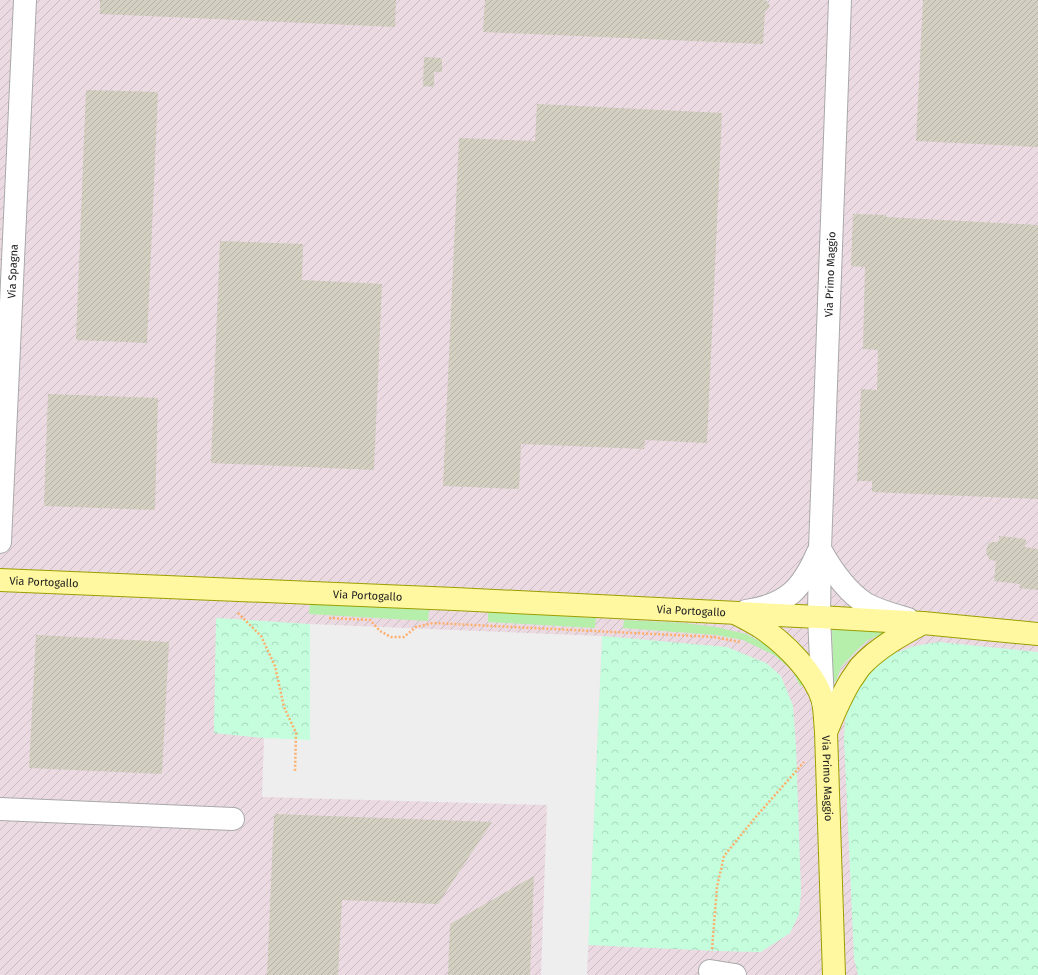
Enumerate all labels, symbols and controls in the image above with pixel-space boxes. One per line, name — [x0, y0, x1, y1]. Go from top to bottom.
street label: Via Primo Maggio — [822, 231, 838, 317]
street label: Via Spagna — [5, 244, 20, 299]
street label: Via Portogallo — [9, 574, 79, 590]
street label: Via Portogallo — [333, 587, 403, 603]
street label: Via Portogallo — [656, 602, 726, 619]
street label: Via Primo Maggio — [820, 735, 835, 822]

